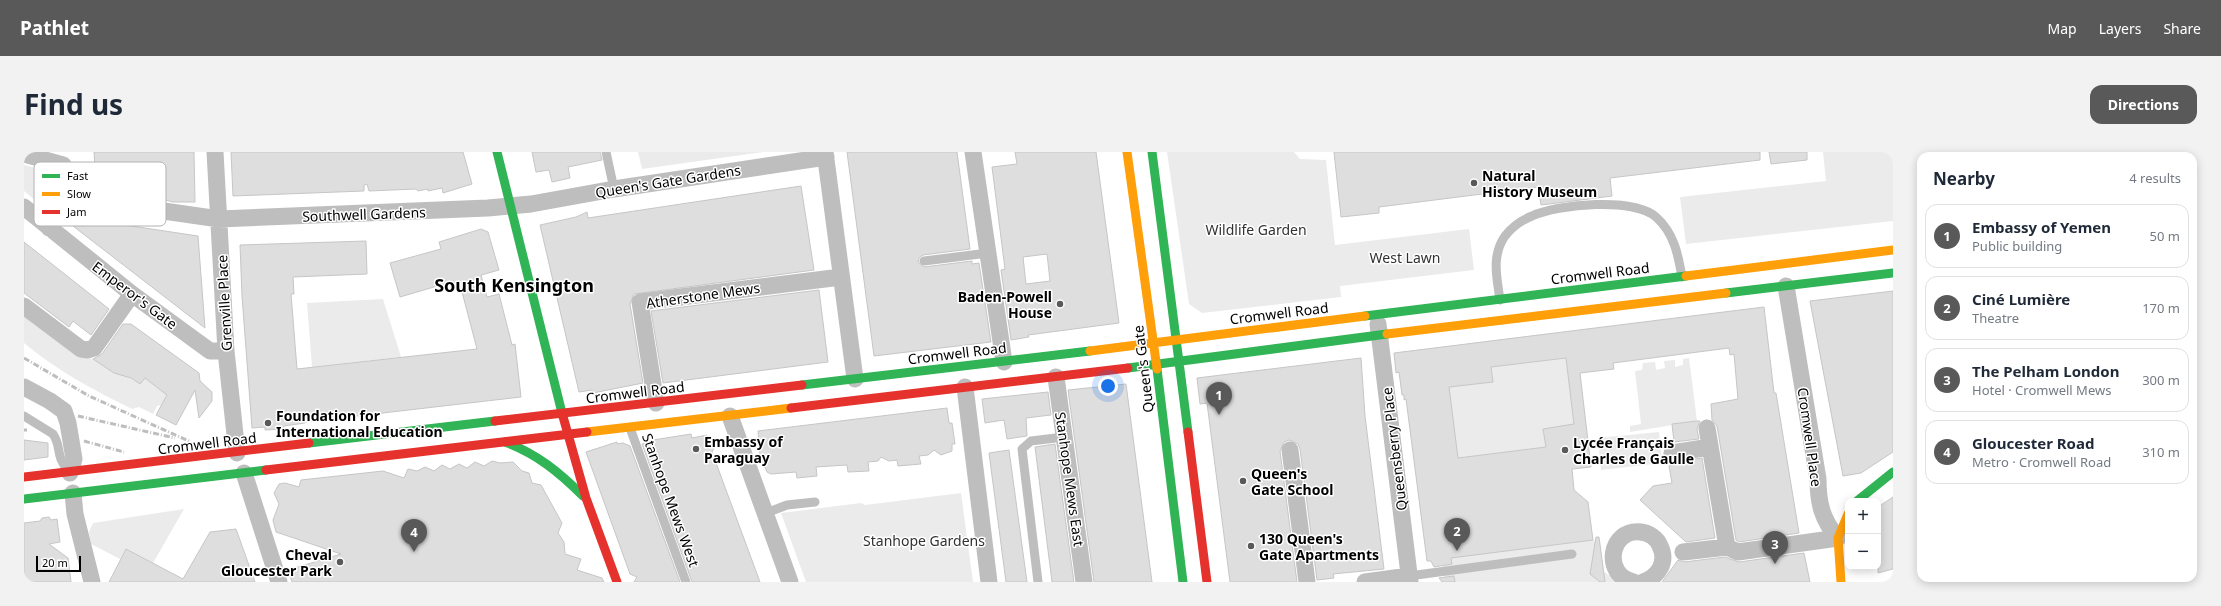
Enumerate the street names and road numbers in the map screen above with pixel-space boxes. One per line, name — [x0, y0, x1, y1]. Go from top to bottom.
street label: Queen's Gate Gardens — [594, 160, 742, 202]
street label: Southwell Gardens — [302, 202, 426, 226]
street label: Grenville Place — [212, 254, 236, 352]
street label: Emperor's Gate — [89, 257, 181, 333]
street label: Cromwell Road — [1550, 258, 1650, 288]
street label: Atherstone Mews — [645, 278, 761, 312]
street label: Cromwell Road — [1229, 298, 1329, 328]
street label: Queen's Gate — [1128, 324, 1158, 414]
street label: Cromwell Road — [907, 338, 1007, 368]
street label: Cromwell Road — [585, 377, 685, 407]
street label: Queensberry Place — [1377, 386, 1411, 512]
street label: Cromwell Place — [1794, 386, 1826, 488]
street label: Stanhope Mews East — [1051, 411, 1089, 547]
street label: Cromwell Road — [157, 428, 257, 458]
street label: Stanhope Mews West — [638, 431, 704, 569]

